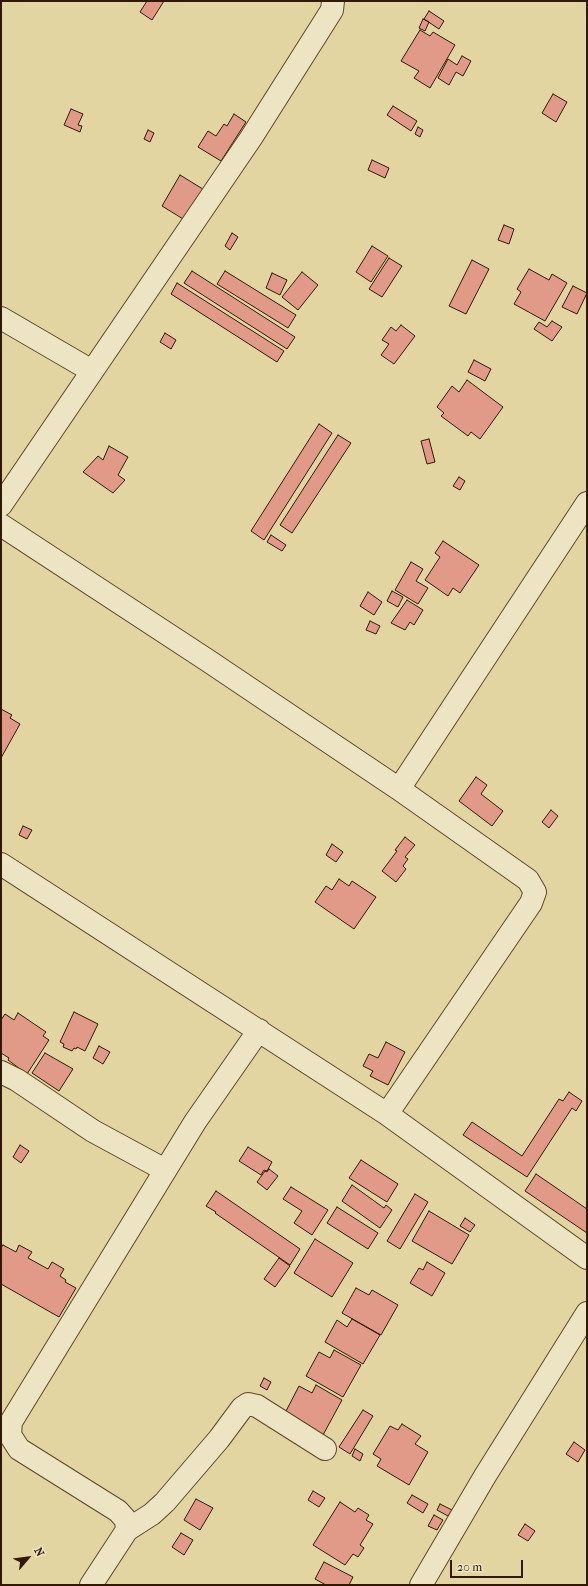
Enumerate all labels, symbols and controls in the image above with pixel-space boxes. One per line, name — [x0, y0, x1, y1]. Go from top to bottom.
north arrow — [8, 1538, 48, 1578]
text: N — [31, 1545, 47, 1559]
scale bar — [452, 1552, 525, 1578]
text: 20 m — [457, 1560, 482, 1574]

